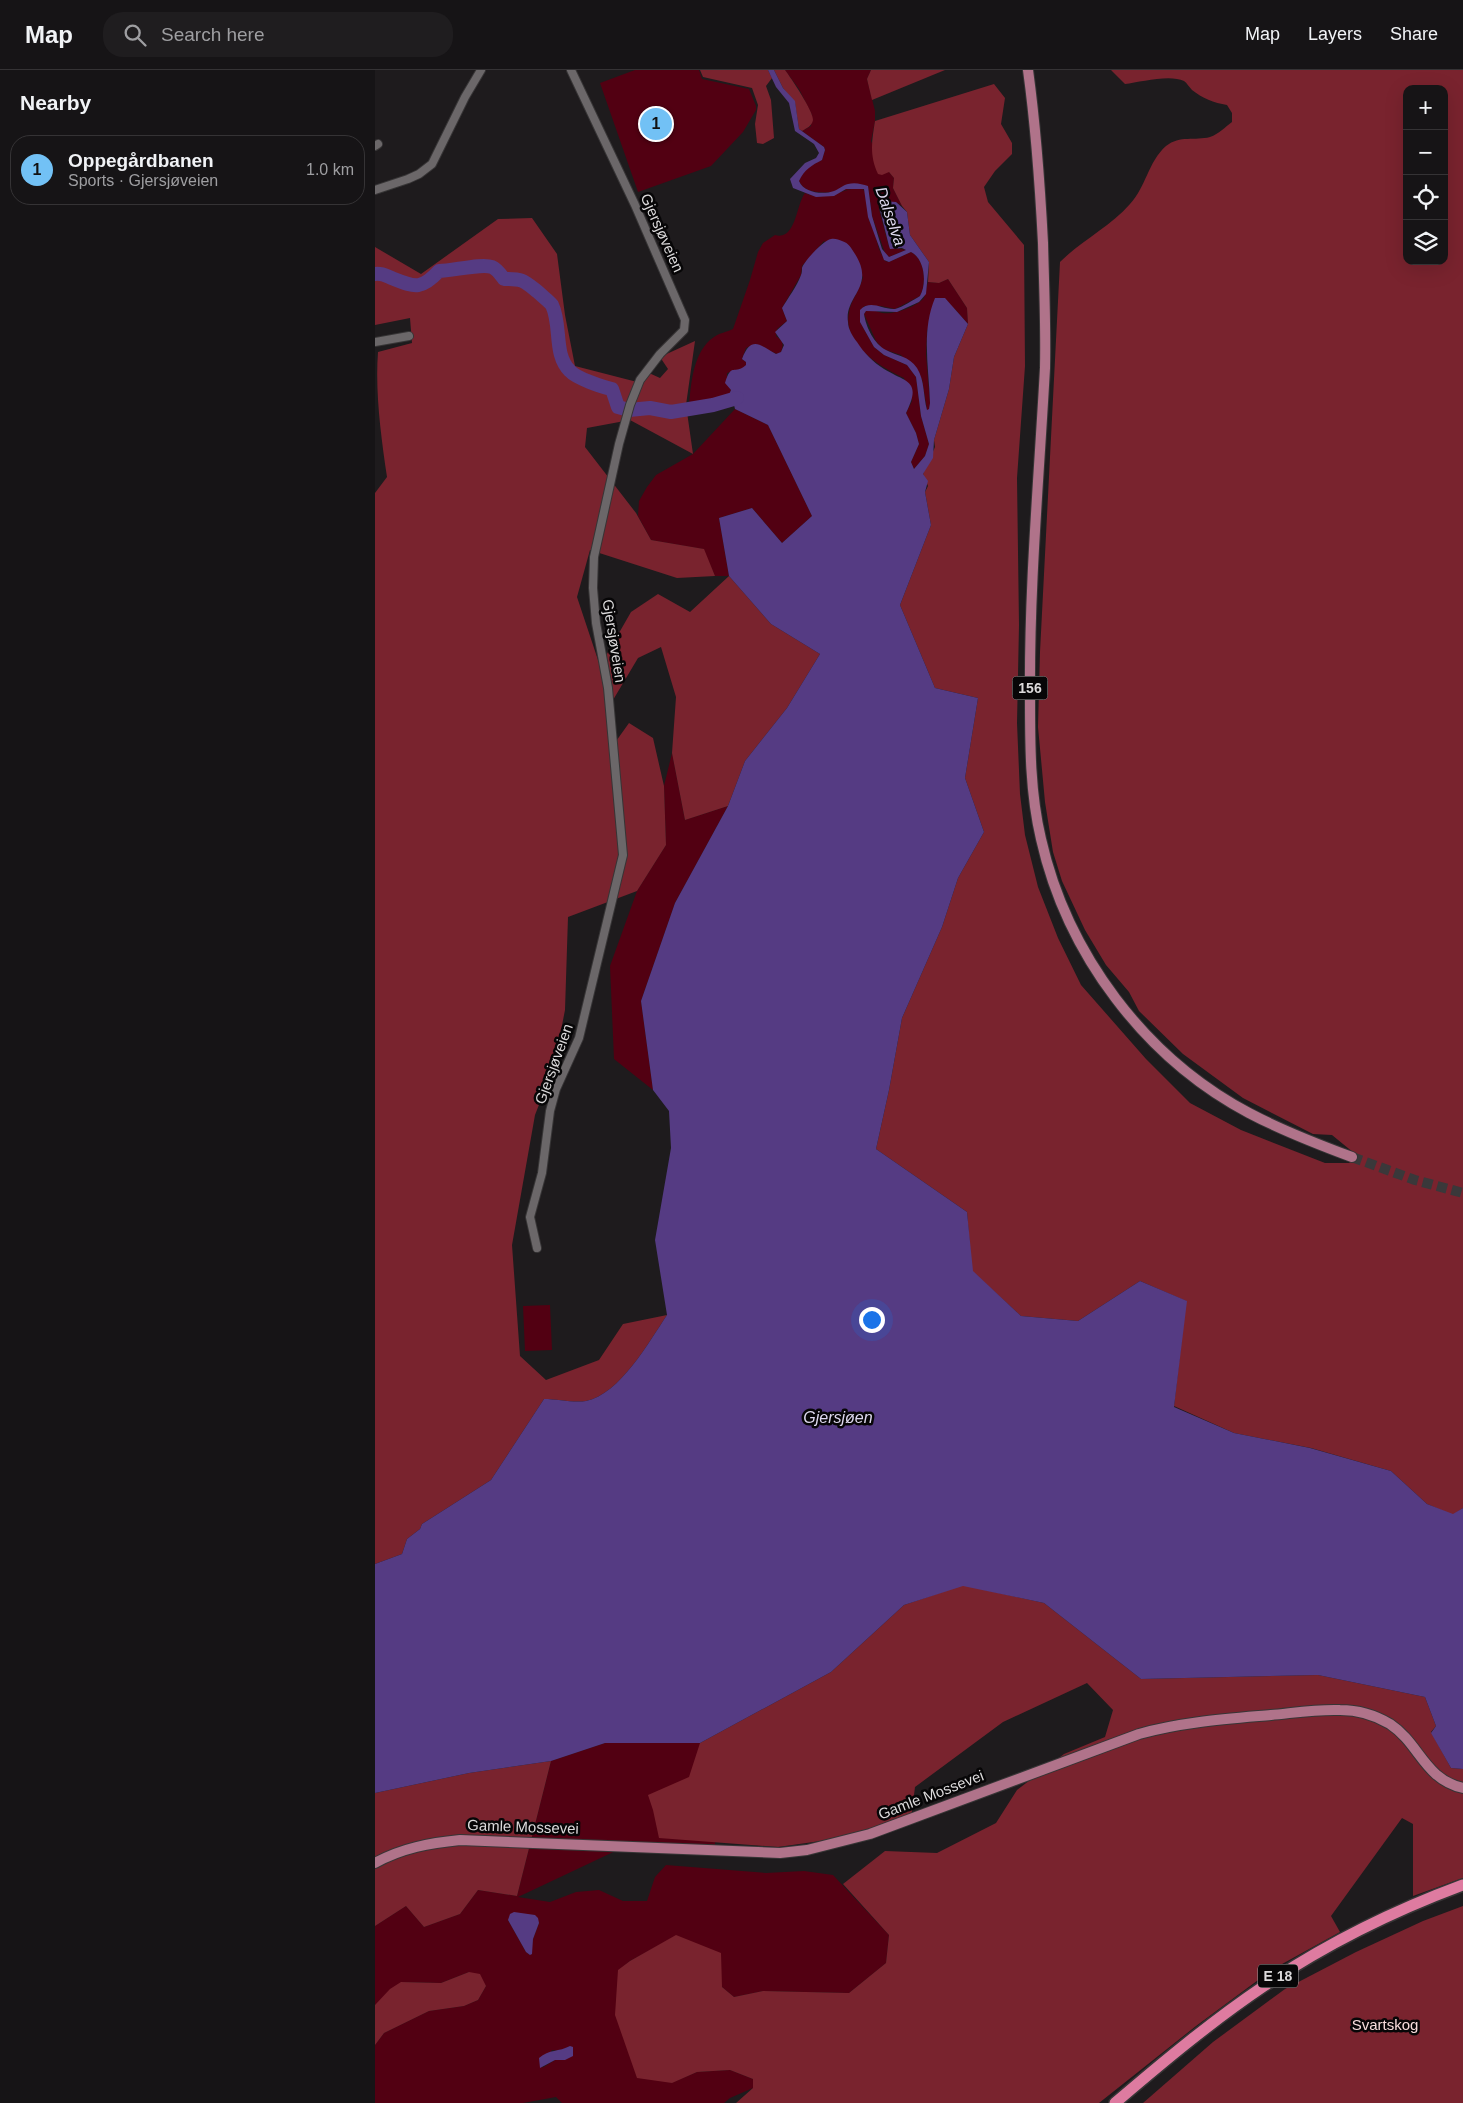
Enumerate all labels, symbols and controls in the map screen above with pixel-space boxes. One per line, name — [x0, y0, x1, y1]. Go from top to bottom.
search box — [103, 12, 453, 57]
text: Map — [25, 21, 73, 48]
icon: search — [121, 21, 149, 49]
text: Search here — [161, 24, 265, 45]
text: Map — [1245, 24, 1280, 44]
text: Layers — [1308, 24, 1362, 44]
text: Share — [1390, 24, 1438, 44]
map controls — [1403, 85, 1448, 265]
button: + — [1403, 85, 1448, 130]
text: Nearby — [20, 91, 91, 114]
pin: 1 — [640, 105, 672, 143]
button: − — [1403, 130, 1448, 175]
text: Oppegårdbanen — [68, 150, 214, 171]
text: 1 — [33, 161, 41, 178]
text: 1.0 km — [306, 161, 354, 178]
text: Sports · Gjersjøveien — [68, 172, 218, 189]
button: locate — [1403, 175, 1448, 220]
water label: Dalselva — [873, 184, 909, 248]
street label: Gjersjøveien — [638, 191, 687, 275]
button: layers — [1403, 220, 1448, 265]
street label: Gjersjøveien — [600, 598, 629, 684]
road number: 156 — [1013, 676, 1047, 700]
street label: Gjersjøveien — [531, 1021, 576, 1106]
your location — [859, 1307, 885, 1333]
water label: Gjersjøen — [803, 1409, 873, 1426]
street label: Gamle Mossevei — [876, 1767, 986, 1822]
street label: Gamle Mossevei — [467, 1816, 579, 1837]
road number: E 18 — [1258, 1964, 1298, 1988]
park label: Svartskog — [1352, 2016, 1418, 2033]

